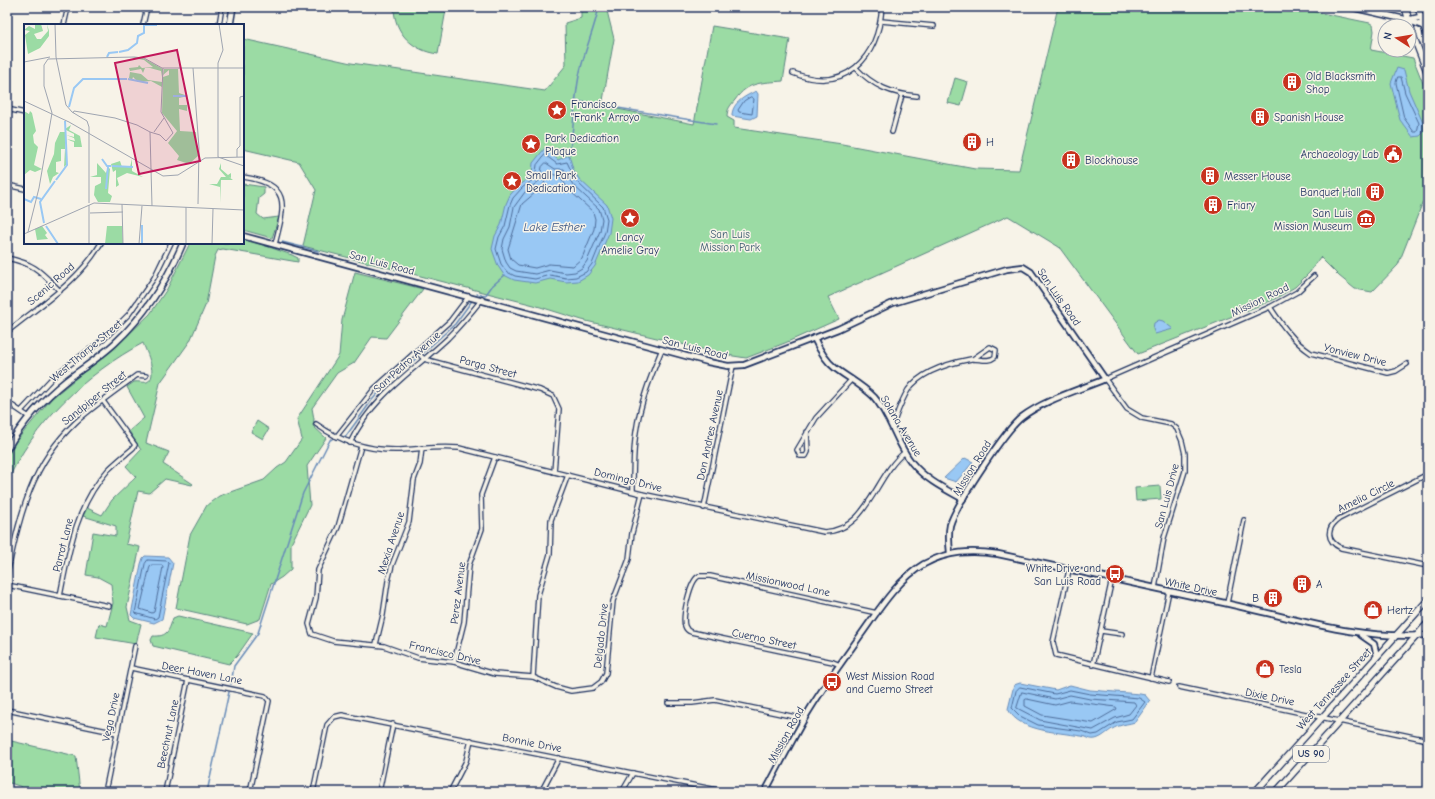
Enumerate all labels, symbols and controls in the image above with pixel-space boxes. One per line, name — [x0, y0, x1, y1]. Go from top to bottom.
north arrow — [1377, 18, 1417, 58]
inset map — [24, 24, 244, 244]
text: N — [1381, 31, 1395, 41]
place label: Old Blacksmith Shop — [1306, 70, 1376, 96]
building icon: Old Blacksmith Shop — [1281, 71, 1303, 93]
place label: Francisco "Frank" Arroyo — [571, 98, 640, 124]
place icon: Francisco "Frank" Arroyo — [546, 99, 568, 121]
building icon: Spanish House — [1249, 106, 1271, 128]
place label: Spanish House — [1274, 111, 1344, 124]
building icon: H — [961, 131, 983, 153]
place label: Park Dedication Plaque — [545, 132, 619, 158]
place icon: Park Dedication Plaque — [520, 133, 542, 155]
place label: H — [986, 136, 994, 149]
public building icon: Archaeology Lab — [1382, 143, 1404, 165]
place label: Archaeology Lab — [1301, 148, 1379, 161]
building icon: Blockhouse — [1060, 149, 1082, 171]
place label: Blockhouse — [1085, 154, 1139, 167]
building icon: Messer House — [1199, 165, 1221, 187]
place label: Small Park Dedication — [526, 169, 577, 195]
place icon: Small Park Dedication — [501, 170, 523, 192]
place label: Messer House — [1224, 170, 1291, 183]
building icon: Banquet Hall — [1364, 181, 1386, 203]
place label: Banquet Hall — [1300, 186, 1361, 199]
building icon: Friary — [1202, 194, 1224, 216]
place label: Friary — [1227, 199, 1255, 212]
place icon: Lancy Amelie Gray — [619, 207, 641, 229]
place label: San Luis Mission Museum — [1273, 207, 1352, 233]
museum icon: San Luis Mission Museum — [1355, 208, 1377, 230]
water label: Lake Esther — [523, 220, 586, 234]
park label: San Luis Mission Park — [700, 228, 761, 254]
place label: Lancy Amelie Gray — [601, 231, 659, 257]
street label: San Luis Road — [348, 248, 416, 278]
street label: Scenic Road — [25, 260, 77, 308]
street label: San Luis Road — [1034, 266, 1084, 328]
street label: Mission Road — [1229, 280, 1291, 320]
street label: West Tharpe Street — [47, 317, 125, 385]
street label: San Pedro Avenue — [371, 328, 444, 396]
street label: San Luis Road — [661, 334, 729, 362]
street label: Yonview Drive — [1322, 341, 1388, 369]
street label: Parga Street — [458, 353, 519, 381]
street label: Sandpiper Street — [59, 368, 129, 428]
street label: Don Andres Avenue — [694, 388, 726, 481]
street label: Solana Avenue — [878, 393, 925, 459]
street label: Mission Road — [950, 438, 994, 498]
street label: San Luis Drive — [1152, 462, 1182, 530]
street label: Domingo Drive — [593, 465, 664, 495]
street label: Amelia Circle — [1335, 476, 1397, 515]
street label: Mexia Avenue — [375, 509, 407, 576]
street label: Parrot Lane — [50, 516, 76, 573]
street label: Perez Avenue — [448, 561, 468, 625]
place label: White Drive and San Luis Road — [1026, 562, 1101, 588]
bus stop icon: White Drive and San Luis Road — [1104, 563, 1126, 585]
street label: Missionwood Lane — [745, 569, 832, 599]
building icon: A — [1291, 573, 1313, 595]
street label: White Drive — [1163, 575, 1219, 599]
place label: A — [1316, 578, 1323, 591]
building icon: B — [1262, 587, 1284, 609]
place label: B — [1252, 592, 1259, 605]
shop icon: Hertz — [1362, 599, 1384, 621]
street label: Delgado Drive — [591, 602, 611, 669]
place label: Hertz — [1387, 604, 1413, 617]
street label: Cuerno Street — [731, 626, 798, 652]
street label: Francisco Drive — [408, 638, 483, 668]
street label: West Tennessee Street — [1294, 645, 1375, 732]
shop icon: Tesla — [1254, 658, 1276, 680]
street label: Deer Haven Lane — [161, 659, 244, 687]
place label: Tesla — [1279, 663, 1302, 676]
place label: West Mission Road and Cuerno Street — [846, 670, 935, 696]
bus stop icon: West Mission Road and Cuerno Street — [821, 671, 843, 693]
street label: Dixie Drive — [1244, 685, 1296, 709]
street label: Vega Drive — [99, 691, 123, 743]
street label: Beechnut Lane — [154, 698, 182, 770]
street label: Mission Road — [765, 704, 807, 766]
street label: Bonnie Drive — [501, 731, 563, 755]
road number: US 90 — [1293, 746, 1329, 762]

